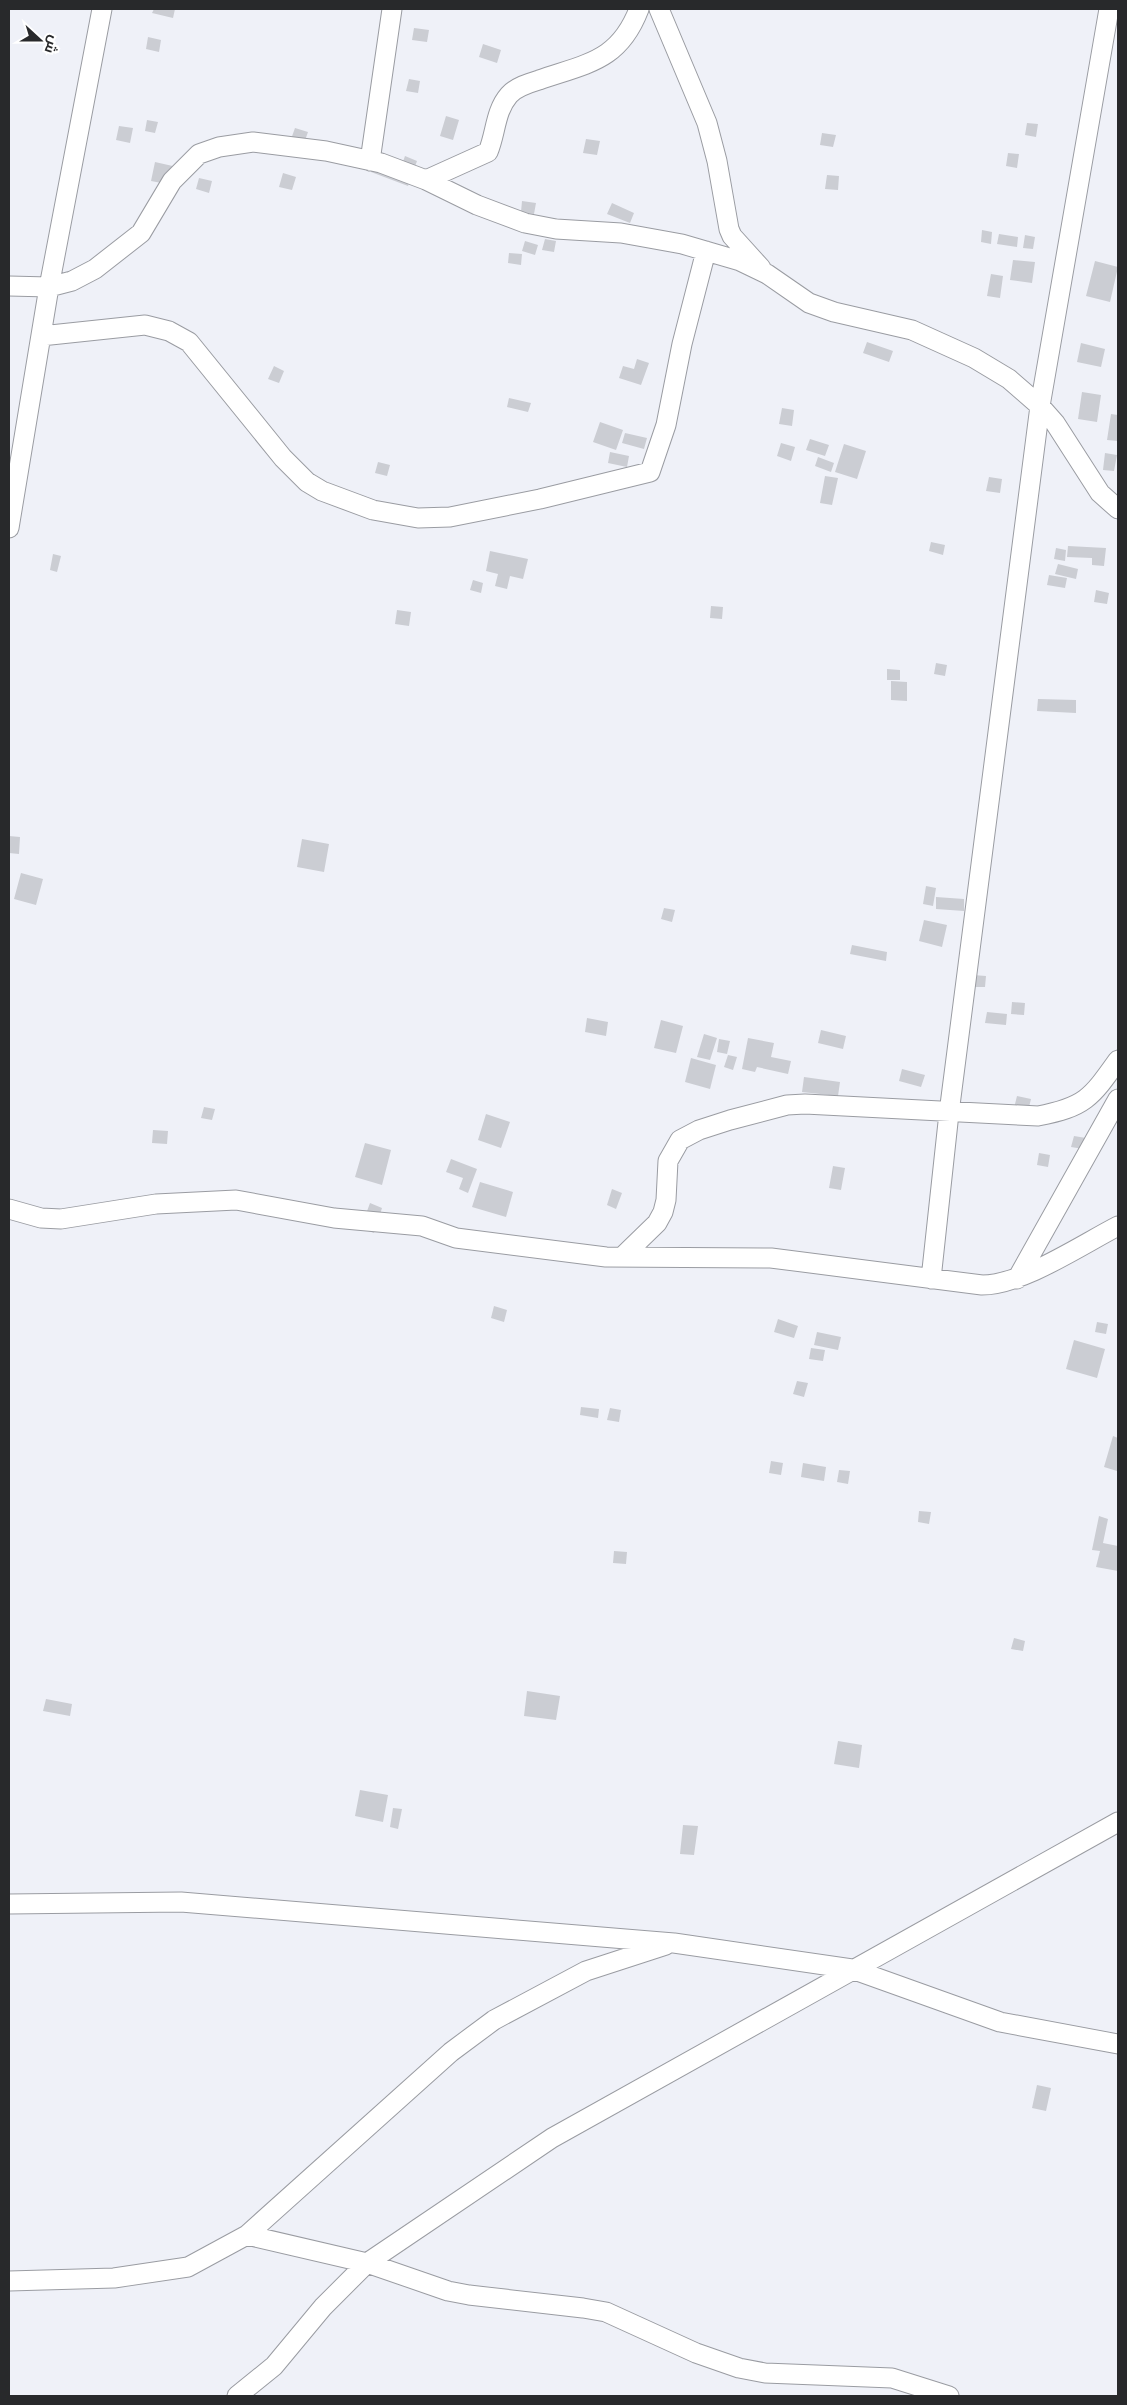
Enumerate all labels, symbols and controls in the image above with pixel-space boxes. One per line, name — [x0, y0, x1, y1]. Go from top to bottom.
north arrow — [15, 15, 65, 65]
text: ش — [41, 33, 64, 56]

